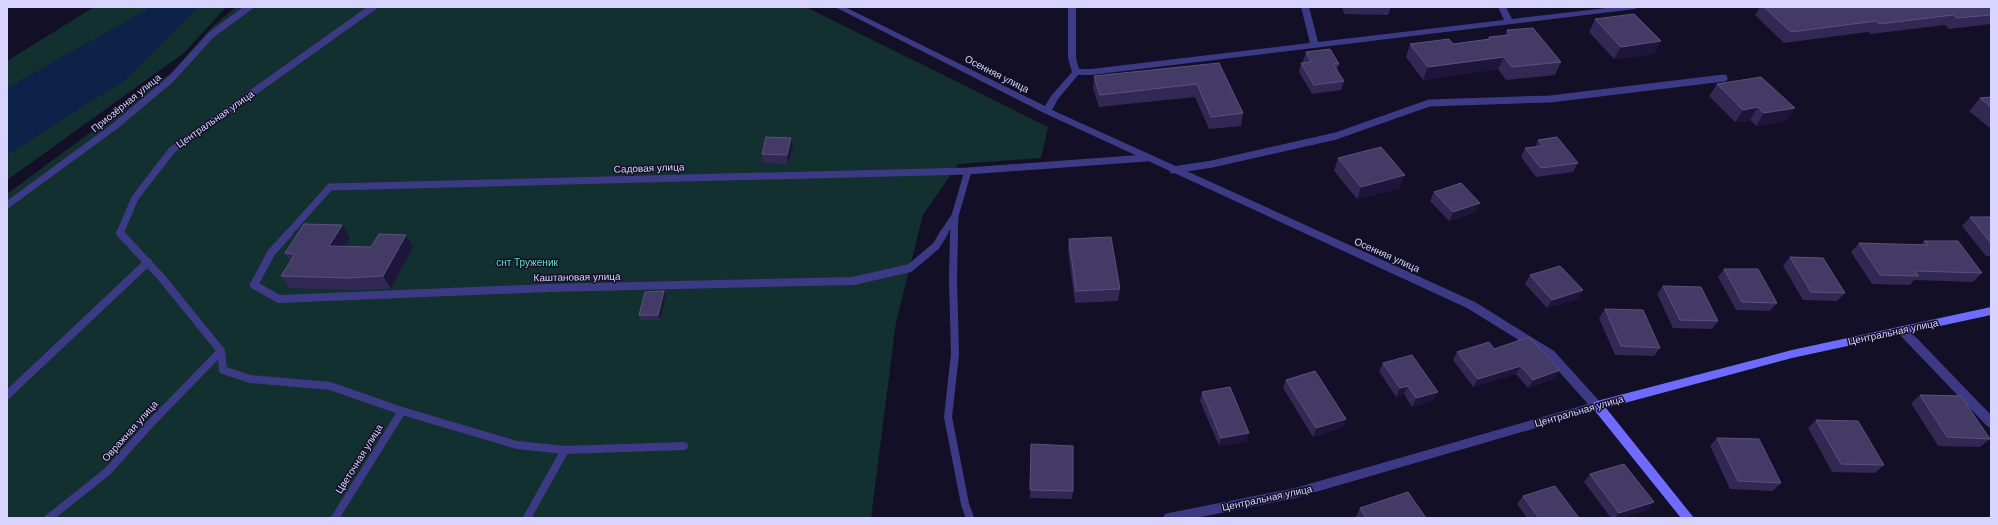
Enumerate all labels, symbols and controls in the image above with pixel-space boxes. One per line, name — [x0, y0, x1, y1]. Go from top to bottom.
street label: Осенняя улица — [963, 53, 1031, 95]
street label: Приозёрная улица — [89, 71, 163, 134]
street label: Центральная улица — [174, 88, 256, 150]
street label: Садовая улица — [613, 161, 685, 175]
street label: Осенняя улица — [1353, 236, 1422, 275]
park label: снт Труженик — [496, 257, 558, 268]
street label: Каштановая улица — [533, 271, 621, 283]
street label: Центральная улица — [1847, 317, 1940, 347]
street label: Центральная улица — [1533, 393, 1625, 429]
street label: Овражная улица — [100, 398, 160, 464]
street label: Цветочная улица — [333, 422, 385, 496]
street label: Центральная улица — [1221, 483, 1314, 513]

